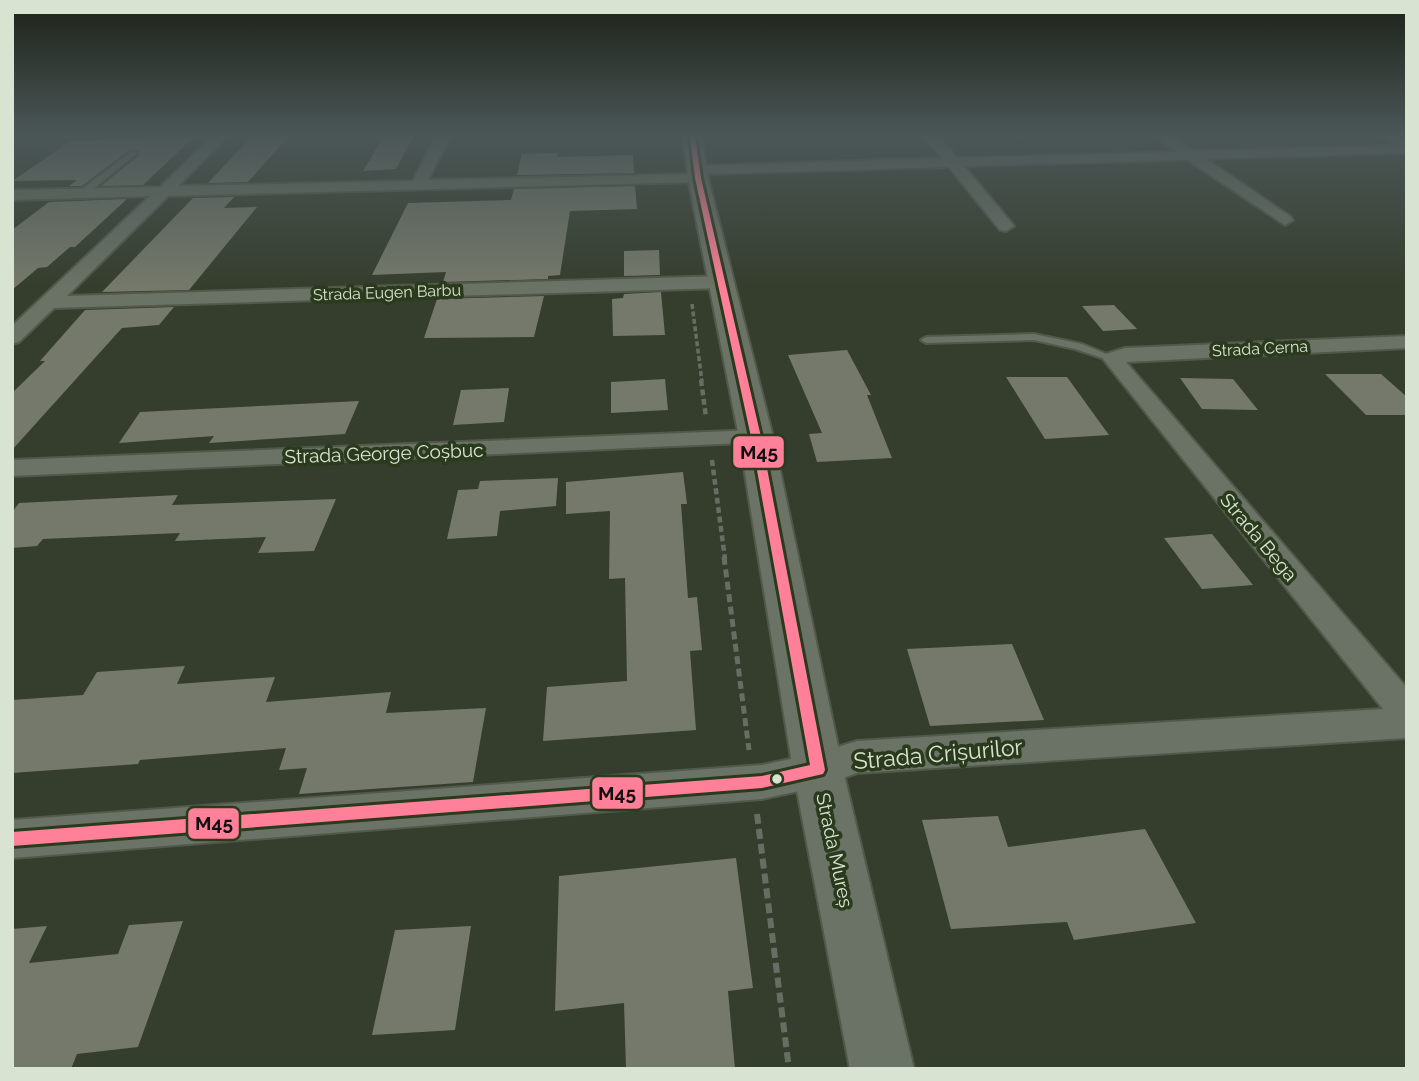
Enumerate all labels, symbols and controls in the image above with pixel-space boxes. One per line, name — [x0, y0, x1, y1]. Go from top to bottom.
street label: Strada Eugen Barbu — [313, 280, 461, 305]
street label: Strada Cerna — [1212, 336, 1308, 360]
line badge: M45 — [732, 435, 785, 469]
street label: Strada George Coșbuc — [284, 439, 484, 467]
text: M45 — [740, 441, 778, 463]
street label: Strada Bega — [1216, 489, 1302, 585]
street label: Strada Crișurilor — [852, 733, 1024, 774]
unlabelled marker — [770, 772, 784, 786]
line badge: M45 — [591, 776, 644, 810]
text: M45 — [598, 782, 636, 804]
street label: Strada Mureș — [812, 791, 858, 909]
line badge: M45 — [187, 807, 240, 840]
text: M45 — [195, 812, 233, 834]

